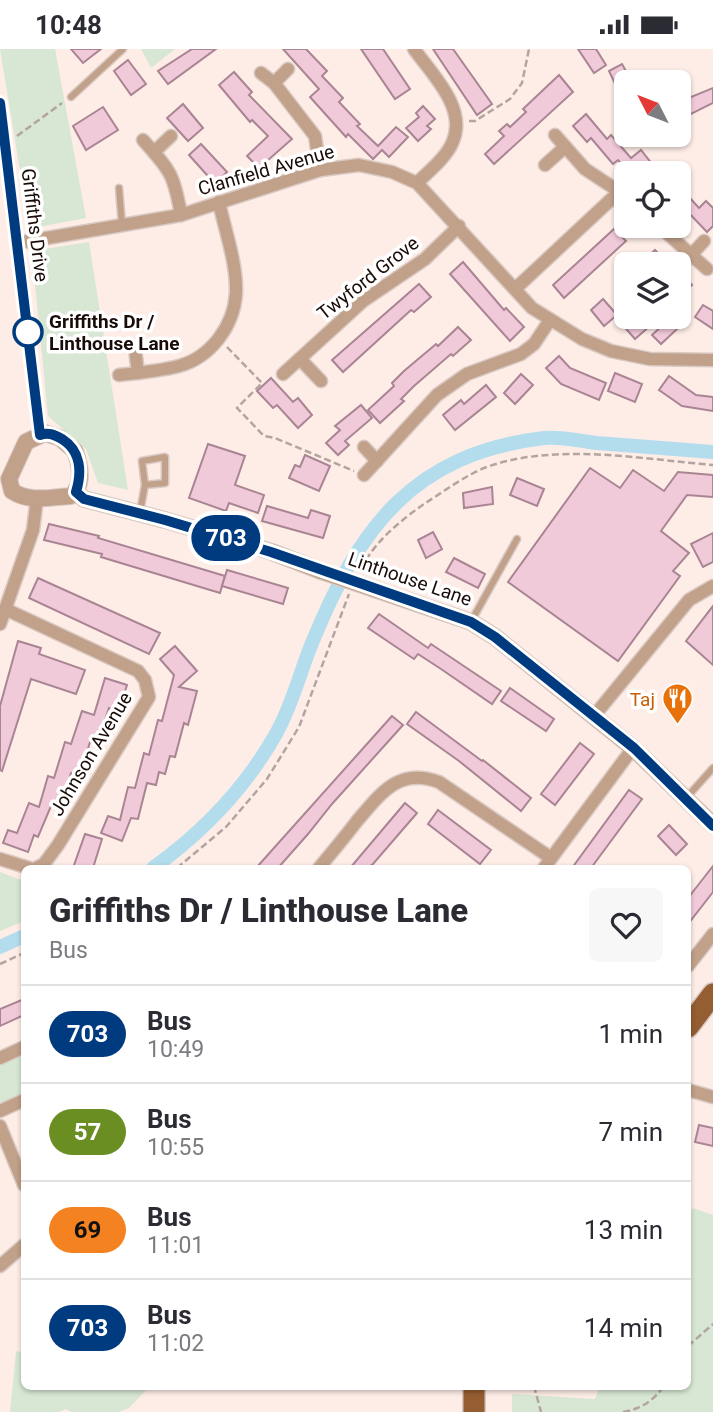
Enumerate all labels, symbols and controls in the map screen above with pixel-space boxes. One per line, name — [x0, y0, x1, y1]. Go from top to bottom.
text: 10:48 — [35, 10, 102, 40]
north arrow — [614, 70, 691, 147]
map controls — [614, 70, 691, 329]
street label: Clanfield Avenue — [195, 140, 337, 200]
button: locate — [614, 161, 691, 238]
street label: Griffiths Drive — [17, 167, 53, 283]
street label: Twyford Grove — [313, 231, 423, 325]
button: layers — [614, 252, 691, 329]
place label: Griffiths Dr / Linthouse Lane — [49, 310, 180, 355]
marker: Griffiths Dr / Linthouse Lane — [13, 317, 43, 347]
line badge: 703 — [186, 515, 266, 561]
text: 703 — [205, 524, 247, 552]
street label: Linthouse Lane — [345, 547, 475, 611]
restaurant icon: Taj — [661, 682, 695, 726]
street label: Johnson Avenue — [45, 688, 137, 820]
place label: Taj — [630, 688, 655, 711]
button: heart — [589, 888, 663, 962]
text: Griffiths Dr / Linthouse Lane — [49, 891, 468, 930]
text: Bus — [49, 937, 88, 964]
text: Bus — [147, 1006, 192, 1036]
text: 1 min — [598, 1019, 663, 1049]
text: 703 — [67, 1020, 108, 1048]
text: 10:49 — [147, 1036, 204, 1063]
text: Bus — [147, 1104, 192, 1134]
text: 7 min — [598, 1117, 663, 1147]
text: 57 — [74, 1118, 101, 1146]
text: 10:55 — [147, 1134, 204, 1161]
text: Bus — [147, 1202, 192, 1232]
text: 13 min — [584, 1215, 663, 1245]
text: 69 — [74, 1216, 101, 1244]
text: 11:01 — [147, 1232, 204, 1259]
text: Bus — [147, 1300, 192, 1330]
text: 14 min — [584, 1313, 663, 1343]
text: 703 — [67, 1314, 108, 1342]
text: 11:02 — [147, 1330, 204, 1357]

